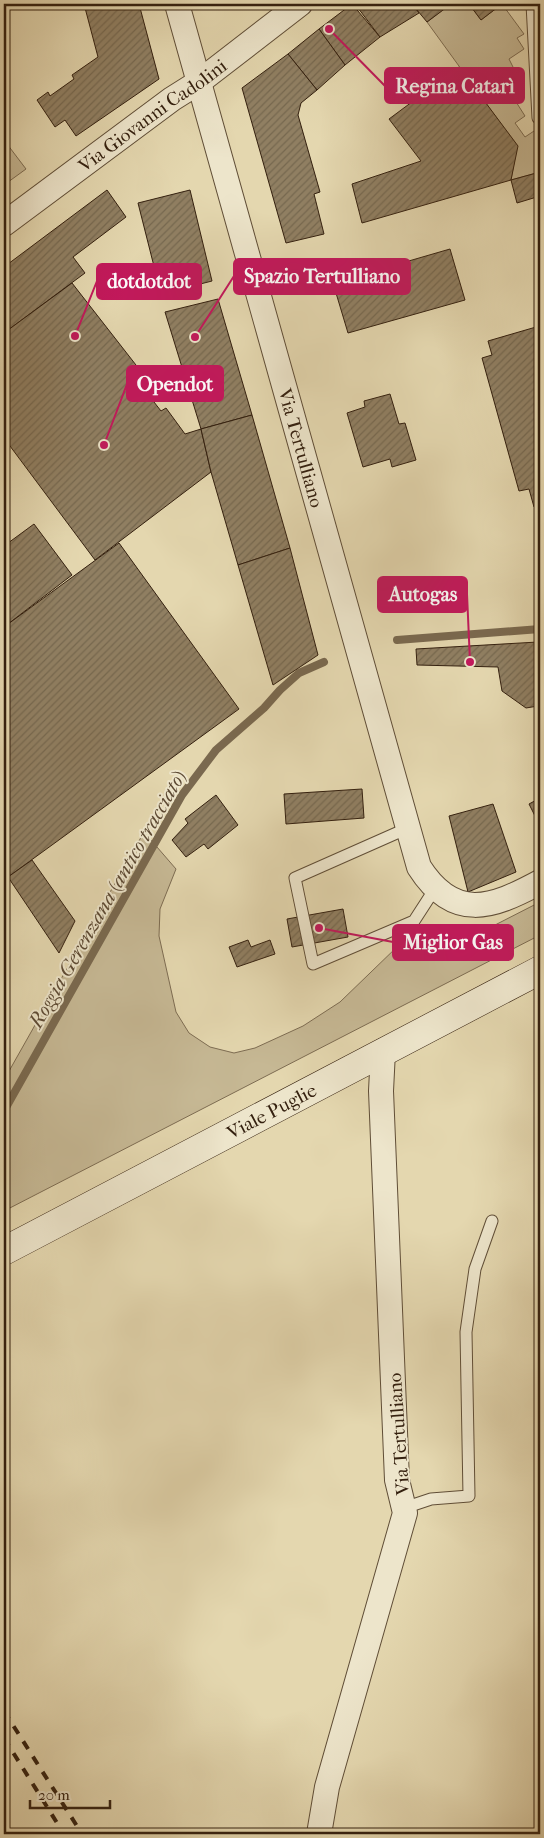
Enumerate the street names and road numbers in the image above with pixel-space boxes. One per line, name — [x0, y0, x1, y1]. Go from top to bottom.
street label: Via Giovanni Cadolini — [73, 55, 232, 177]
street label: Via Tertulliano — [273, 385, 328, 511]
street label: Viale Puglie — [223, 1079, 320, 1145]
street label: Via Tertulliano — [384, 1372, 414, 1497]

